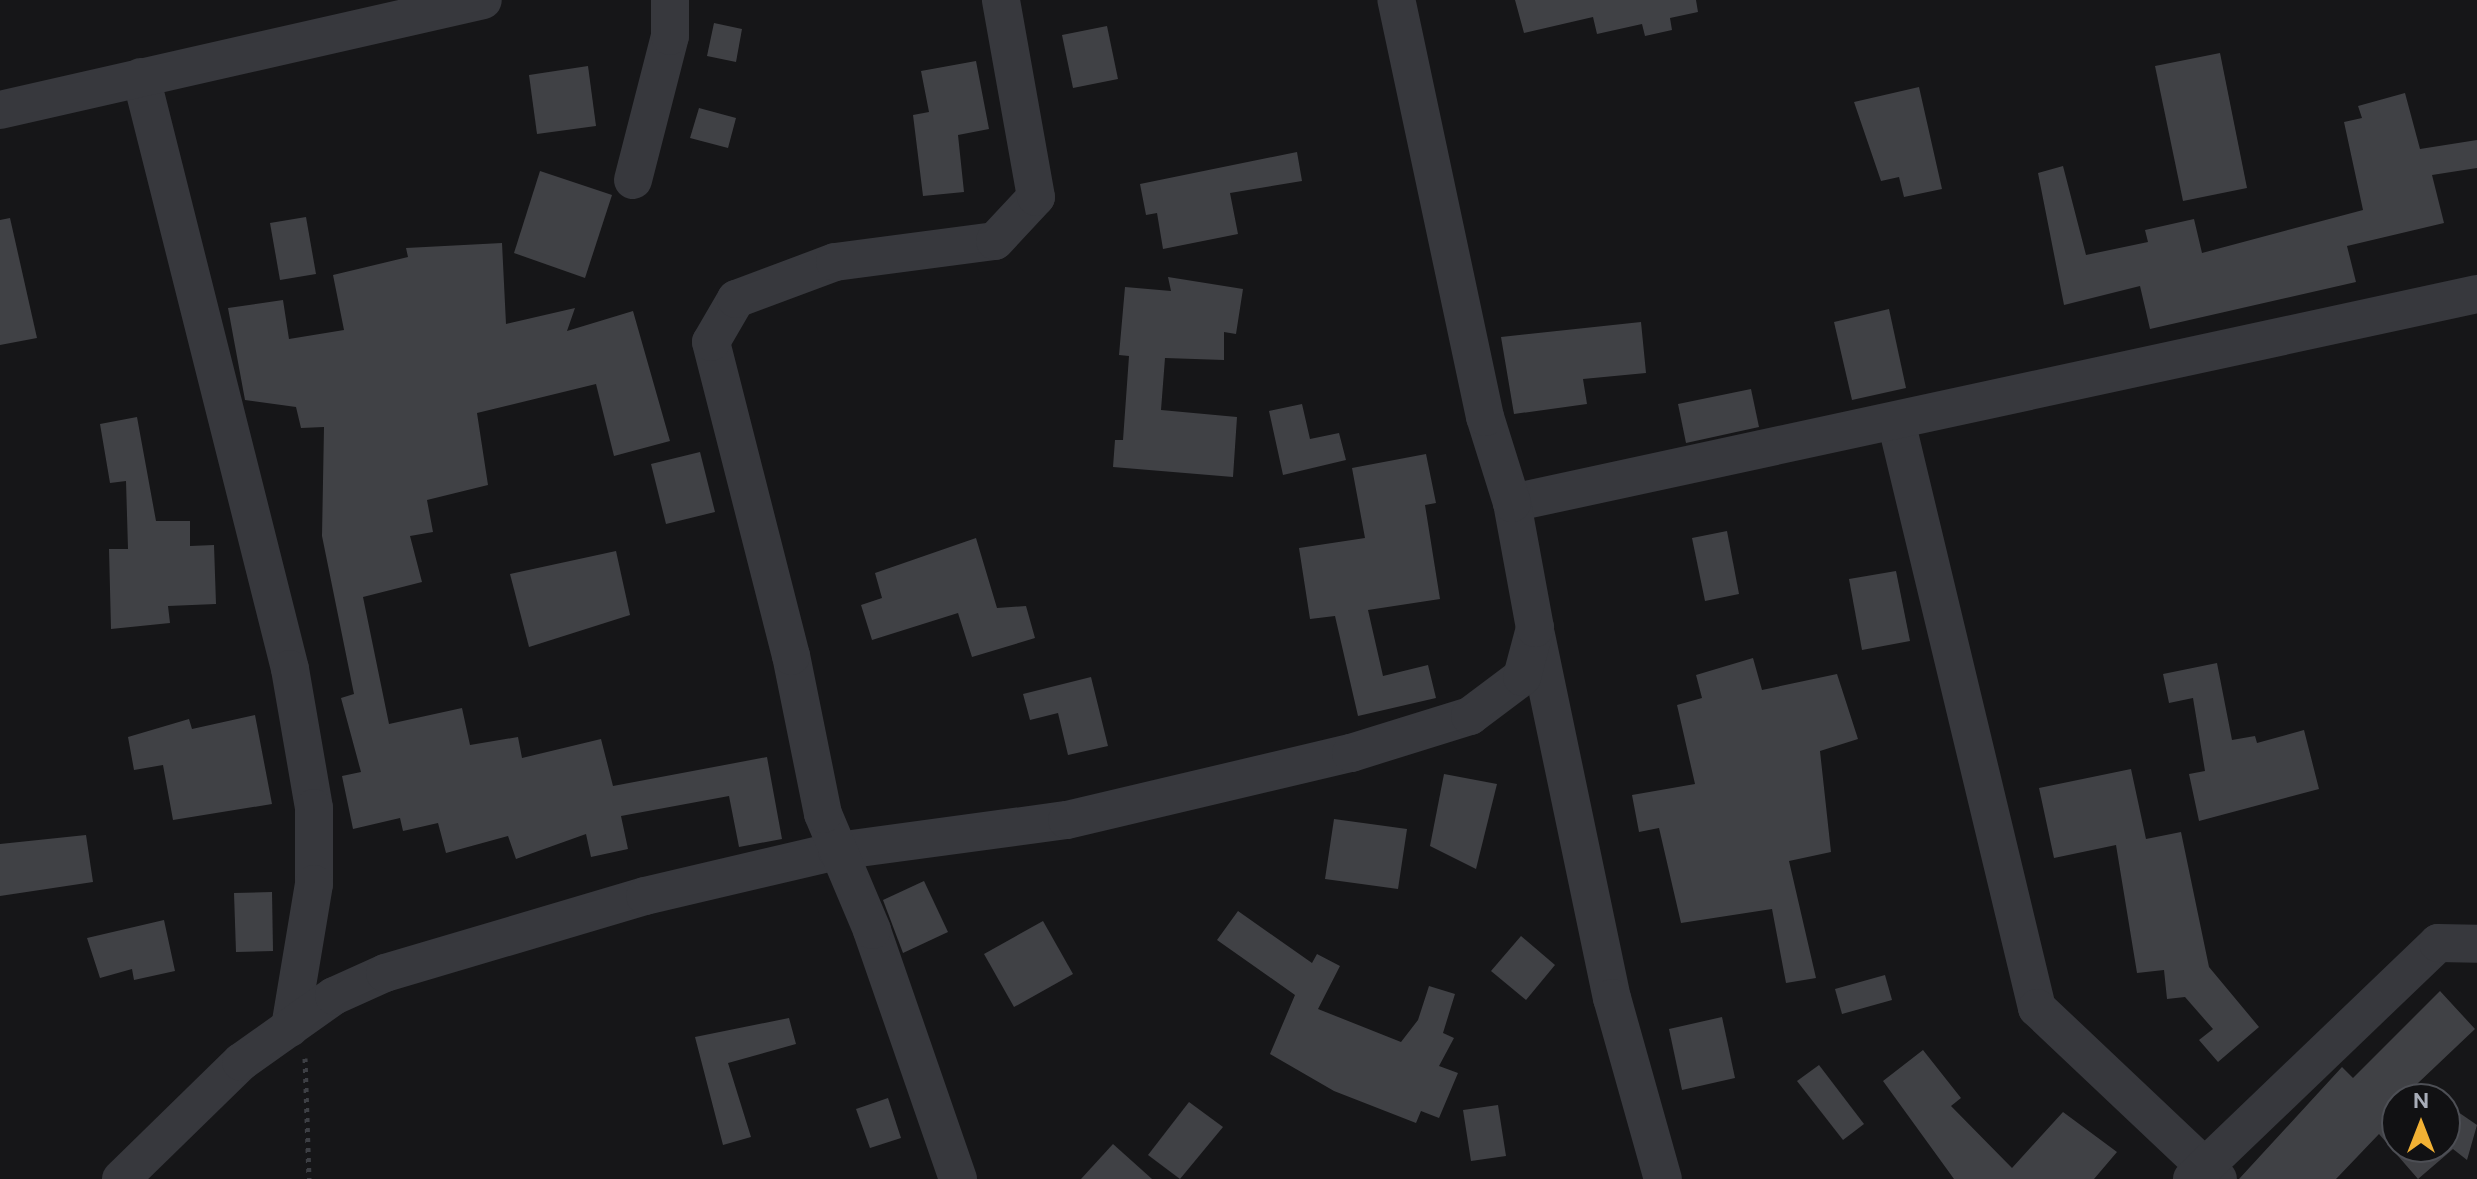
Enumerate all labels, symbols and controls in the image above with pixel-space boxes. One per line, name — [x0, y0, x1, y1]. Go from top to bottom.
north arrow — [2381, 1083, 2461, 1163]
text: N — [2413, 1086, 2429, 1115]

